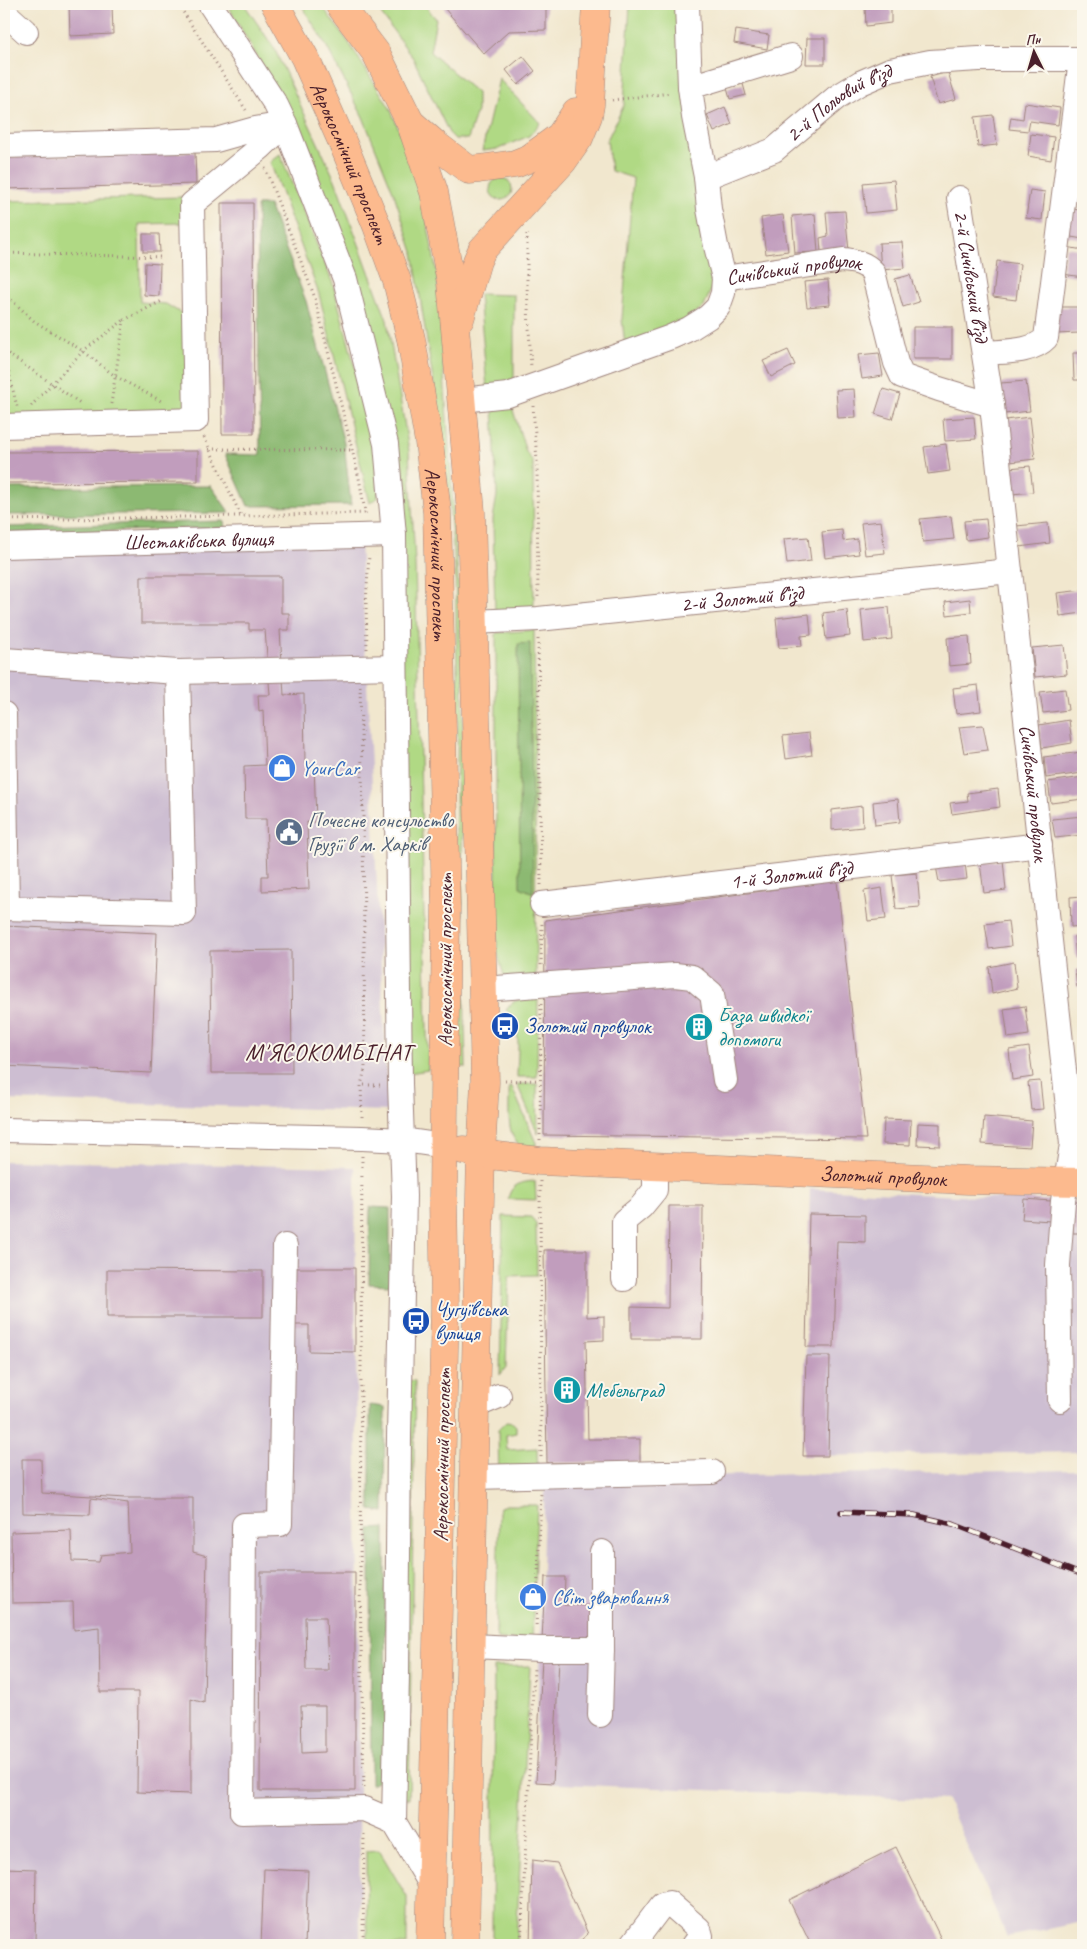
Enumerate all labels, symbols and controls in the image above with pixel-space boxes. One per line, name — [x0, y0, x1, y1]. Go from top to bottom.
north arrow — [1010, 28, 1060, 78]
text: Пн — [1025, 30, 1042, 49]
street label: 2-й Польовий в’їзд — [780, 57, 898, 148]
street label: Аерокосмічний проспект — [304, 78, 396, 249]
street label: 2-й Сичівський в’їзд — [948, 208, 995, 346]
street label: Сичівський провулок — [724, 247, 868, 290]
street label: Аерокосмічний проспект — [419, 466, 453, 642]
street label: Шестаківська вулиця — [124, 525, 275, 556]
street label: 2-й Золотий в’їзд — [680, 579, 807, 617]
street label: Сичівський провулок — [1014, 724, 1055, 865]
shop icon: YourCar — [267, 753, 297, 783]
place label: YourCar — [301, 755, 361, 781]
place label: Почесне консульство Грузії в м. Харків — [308, 807, 455, 857]
public building icon: Почесне консульство Грузії в м. Харків — [274, 817, 304, 847]
street label: 1-й Золотий в’їзд — [729, 854, 856, 895]
street label: Аерокосмічний проспект — [432, 872, 458, 1047]
place label: База швидкої допомоги — [718, 1002, 813, 1052]
bus stop icon: Золотий провулок — [490, 1011, 520, 1041]
building icon: База швидкої допомоги — [684, 1012, 714, 1042]
place label: Золотий провулок — [524, 1013, 653, 1039]
district label: М'ЯСОКОМБІНАТ — [245, 1037, 417, 1067]
street label: Золотий провулок — [819, 1160, 949, 1192]
place label: Чугуївська вулиця — [435, 1296, 509, 1346]
bus stop icon: Чугуївська вулиця — [401, 1306, 431, 1336]
street label: Аерокосмічний проспект — [427, 1367, 457, 1542]
building icon: Мебельград — [552, 1375, 582, 1405]
place label: Мебельград — [586, 1377, 665, 1403]
shop icon: Світ зварювання — [518, 1582, 548, 1612]
place label: Світ зварювання — [552, 1584, 670, 1610]

